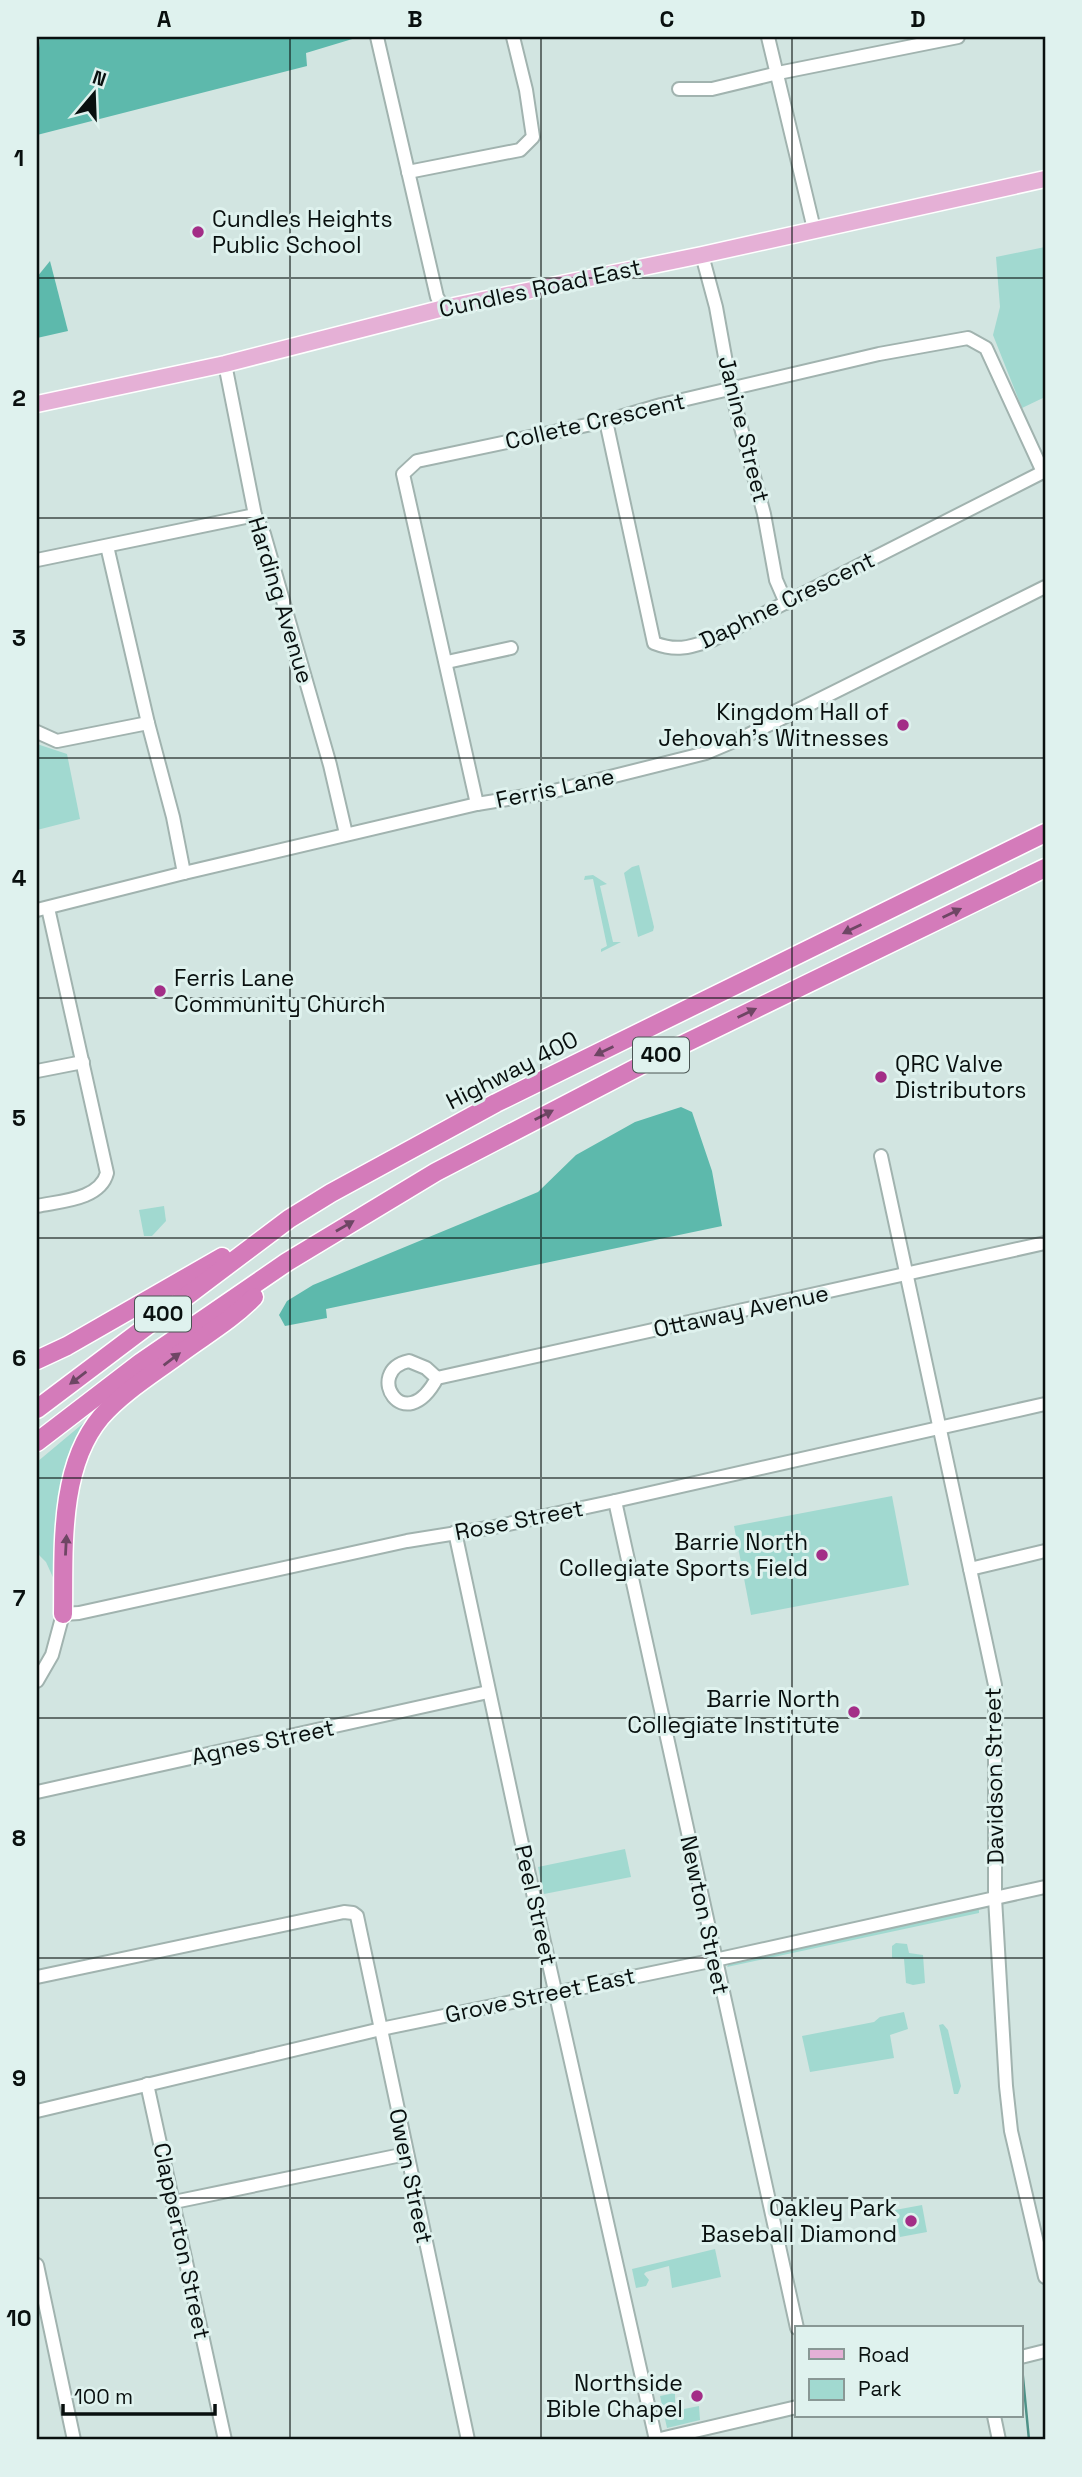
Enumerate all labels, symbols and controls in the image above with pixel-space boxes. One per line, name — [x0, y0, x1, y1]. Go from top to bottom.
text: A — [157, 4, 172, 34]
text: B — [407, 4, 423, 34]
text: C — [660, 4, 674, 34]
text: D — [910, 4, 926, 34]
north arrow — [60, 60, 130, 130]
text: N — [89, 65, 109, 92]
text: 1 — [14, 143, 24, 173]
place label: Cundles Heights Public School — [212, 204, 393, 260]
marker: Cundles Heights Public School — [190, 224, 206, 240]
street label: Cundles Road East — [436, 252, 644, 324]
street label: Janine Street — [711, 353, 777, 505]
text: 2 — [12, 383, 26, 413]
street label: Collete Crescent — [502, 386, 688, 456]
street label: Harding Avenue — [241, 513, 321, 687]
street label: Daphne Crescent — [694, 545, 880, 655]
text: 3 — [12, 623, 26, 653]
place label: Kingdom Hall of Jehovah's Witnesses — [658, 697, 889, 753]
marker: Kingdom Hall of Jehovah's Witnesses — [895, 717, 911, 733]
street label: Ferris Lane — [493, 761, 617, 815]
text: 4 — [12, 863, 27, 893]
one-way arrow — [942, 908, 962, 919]
one-way arrow — [842, 923, 862, 935]
place label: Ferris Lane Community Church — [174, 963, 386, 1019]
marker: Ferris Lane Community Church — [152, 983, 168, 999]
one-way arrow — [737, 1008, 757, 1019]
street label: Highway 400 — [441, 1024, 583, 1116]
road number: 400 — [633, 1038, 689, 1072]
one-way arrow — [594, 1045, 614, 1057]
place label: QRC Valve Distributors — [895, 1049, 1026, 1105]
marker: QRC Valve Distributors — [873, 1069, 889, 1085]
text: 5 — [12, 1103, 26, 1133]
one-way arrow — [534, 1110, 554, 1121]
one-way arrow — [335, 1220, 355, 1232]
street label: Ottaway Avenue — [651, 1278, 831, 1344]
road number: 400 — [135, 1296, 191, 1332]
text: 6 — [12, 1343, 26, 1373]
one-way arrow — [163, 1353, 181, 1367]
one-way arrow — [69, 1370, 87, 1384]
street label: Rose Street — [452, 1493, 586, 1547]
place label: Barrie North Collegiate Sports Field — [559, 1527, 808, 1583]
one-way arrow — [60, 1534, 71, 1556]
marker: Barrie North Collegiate Sports Field — [814, 1547, 830, 1563]
text: 7 — [13, 1583, 26, 1613]
place label: Barrie North Collegiate Institute — [627, 1684, 840, 1740]
street label: Davidson Street — [977, 1687, 1011, 1865]
marker: Barrie North Collegiate Institute — [846, 1704, 862, 1720]
street label: Agnes Street — [189, 1712, 337, 1772]
text: 8 — [12, 1823, 26, 1853]
street label: Newton Street — [674, 1833, 736, 1997]
street label: Peel Street — [508, 1842, 564, 1968]
street label: Grove Street East — [442, 1960, 638, 2030]
text: 9 — [12, 2063, 26, 2093]
street label: Owen Street — [382, 2106, 440, 2246]
street label: Clapperton Street — [147, 2140, 217, 2342]
place label: Oakley Park Baseball Diamond — [701, 2193, 897, 2249]
marker: Oakley Park Baseball Diamond — [903, 2213, 919, 2229]
text: 10 — [6, 2303, 32, 2333]
legend — [795, 2326, 1023, 2418]
text: Road — [858, 2341, 910, 2368]
place label: Northside Bible Chapel — [546, 2368, 683, 2424]
scale bar — [63, 2372, 215, 2416]
text: Park — [858, 2375, 902, 2402]
text: 100 m — [74, 2383, 133, 2410]
marker: Northside Bible Chapel — [689, 2388, 705, 2404]

